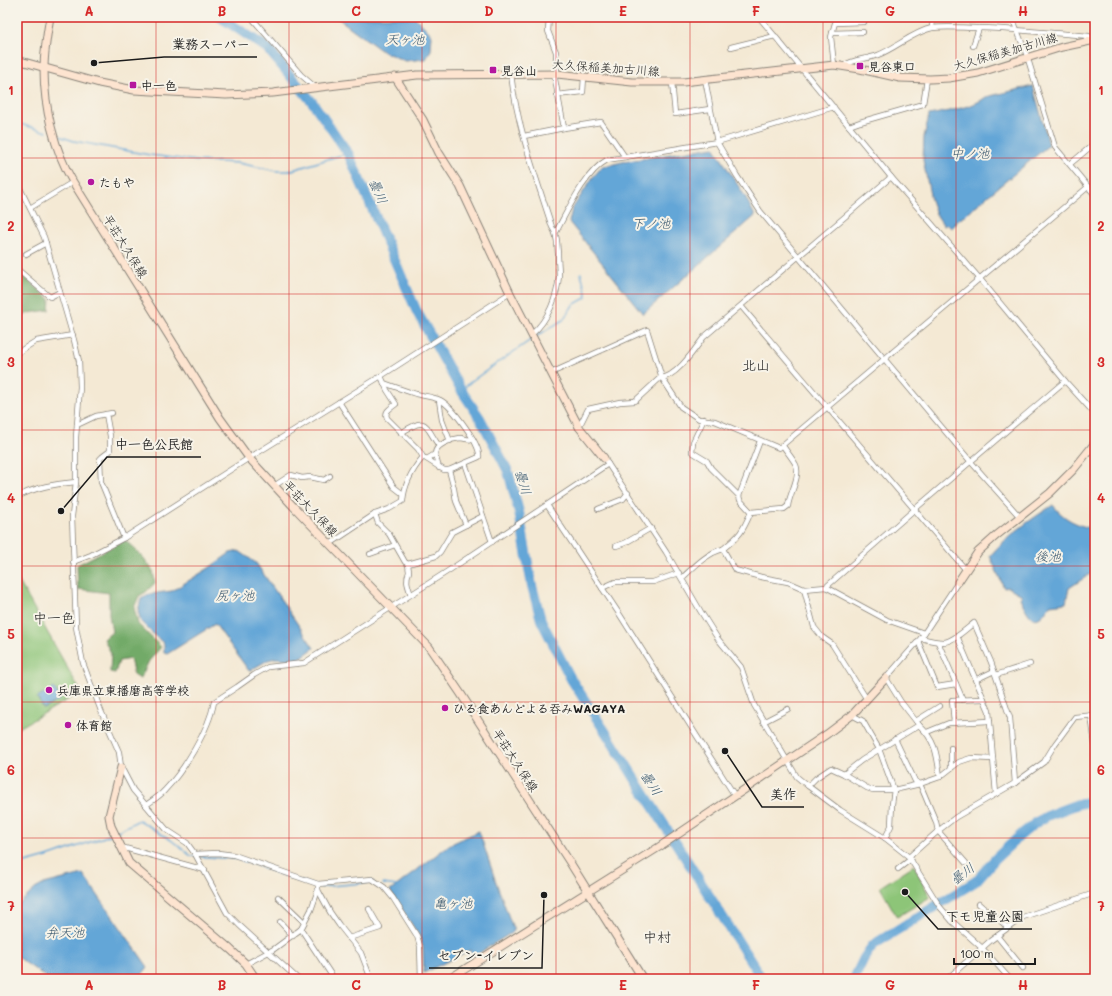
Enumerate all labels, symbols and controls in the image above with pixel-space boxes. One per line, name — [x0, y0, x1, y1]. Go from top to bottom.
text: A — [84, 2, 94, 19]
text: B — [218, 2, 227, 19]
text: C — [351, 2, 361, 19]
text: D — [484, 2, 494, 19]
text: E — [619, 2, 627, 19]
text: F — [752, 2, 760, 19]
text: G — [885, 2, 895, 19]
text: H — [1018, 2, 1028, 19]
street label: 大久保稲美加古川線 — [951, 28, 1059, 74]
water label: 天ヶ池 — [385, 30, 425, 47]
callout: 業務スーパー — [164, 32, 257, 57]
text: 業務スーパー — [172, 35, 250, 52]
street label: 大久保稲美加古川線 — [552, 55, 660, 79]
place label: 見谷東口 — [868, 58, 916, 74]
marker: 見谷東口 — [855, 61, 865, 71]
place label: 見谷山 — [501, 62, 537, 78]
marker: 見谷山 — [488, 65, 498, 75]
place label: 中一色 — [141, 77, 177, 93]
marker: 中一色 — [128, 80, 138, 90]
text: 1 — [8, 81, 14, 98]
text: 1 — [1098, 81, 1104, 98]
water label: 中ノ池 — [950, 144, 990, 161]
place label: たもや — [99, 174, 135, 190]
water label: 曇川 — [366, 176, 392, 206]
marker: たもや — [86, 177, 96, 187]
street label: 平荘大久保線 — [100, 211, 152, 281]
water label: 下ノ池 — [631, 214, 671, 231]
text: 2 — [7, 217, 15, 234]
text: 2 — [1097, 217, 1105, 234]
text: 3 — [7, 353, 15, 370]
text: 3 — [1097, 353, 1105, 370]
district label: 北山 — [742, 355, 770, 374]
callout: 中一色公民館 — [107, 432, 201, 457]
text: 中一色公民館 — [115, 435, 193, 452]
water label: 曇川 — [512, 467, 536, 497]
street label: 平荘大久保線 — [280, 477, 342, 539]
text: 4 — [7, 489, 15, 506]
text: 4 — [1097, 489, 1105, 506]
water label: 後池 — [1035, 547, 1062, 564]
water label: 尻ヶ池 — [215, 586, 255, 603]
district label: 中一色 — [33, 608, 75, 627]
text: 5 — [7, 625, 15, 642]
text: 5 — [1097, 625, 1105, 642]
place label: 兵庫県立東播磨高等学校 — [57, 682, 189, 698]
marker: 兵庫県立東播磨高等学校 — [44, 685, 54, 695]
place label: ひる食あんどよる吞みWAGAYA — [453, 700, 625, 716]
marker: ひる食あんどよる吞みWAGAYA — [440, 703, 450, 713]
place label: 体育館 — [76, 717, 112, 733]
marker: 体育館 — [63, 720, 73, 730]
street label: 平荘大久保線 — [490, 725, 542, 795]
text: 6 — [7, 761, 15, 778]
text: 6 — [1097, 761, 1105, 778]
water label: 曇川 — [638, 767, 666, 799]
callout: 美作 — [762, 782, 804, 807]
text: 美作 — [770, 785, 796, 802]
water label: 曇川 — [946, 858, 978, 888]
water label: 亀ヶ池 — [433, 894, 473, 911]
text: 7 — [7, 897, 15, 914]
text: 7 — [1097, 897, 1105, 914]
callout: 下モ児童公園 — [938, 904, 1032, 929]
text: 下モ児童公園 — [946, 907, 1024, 924]
water label: 弁天池 — [45, 923, 85, 940]
district label: 中村 — [643, 927, 671, 946]
scale bar — [954, 940, 1035, 966]
callout: セブン-イレブン — [429, 943, 542, 968]
text: 100 m — [960, 945, 994, 961]
text: セブン-イレブン — [438, 946, 534, 963]
text: A — [84, 976, 94, 993]
text: B — [218, 976, 227, 993]
text: C — [351, 976, 361, 993]
text: D — [484, 976, 494, 993]
text: E — [619, 976, 627, 993]
text: F — [752, 976, 760, 993]
text: G — [885, 976, 895, 993]
text: H — [1018, 976, 1028, 993]

